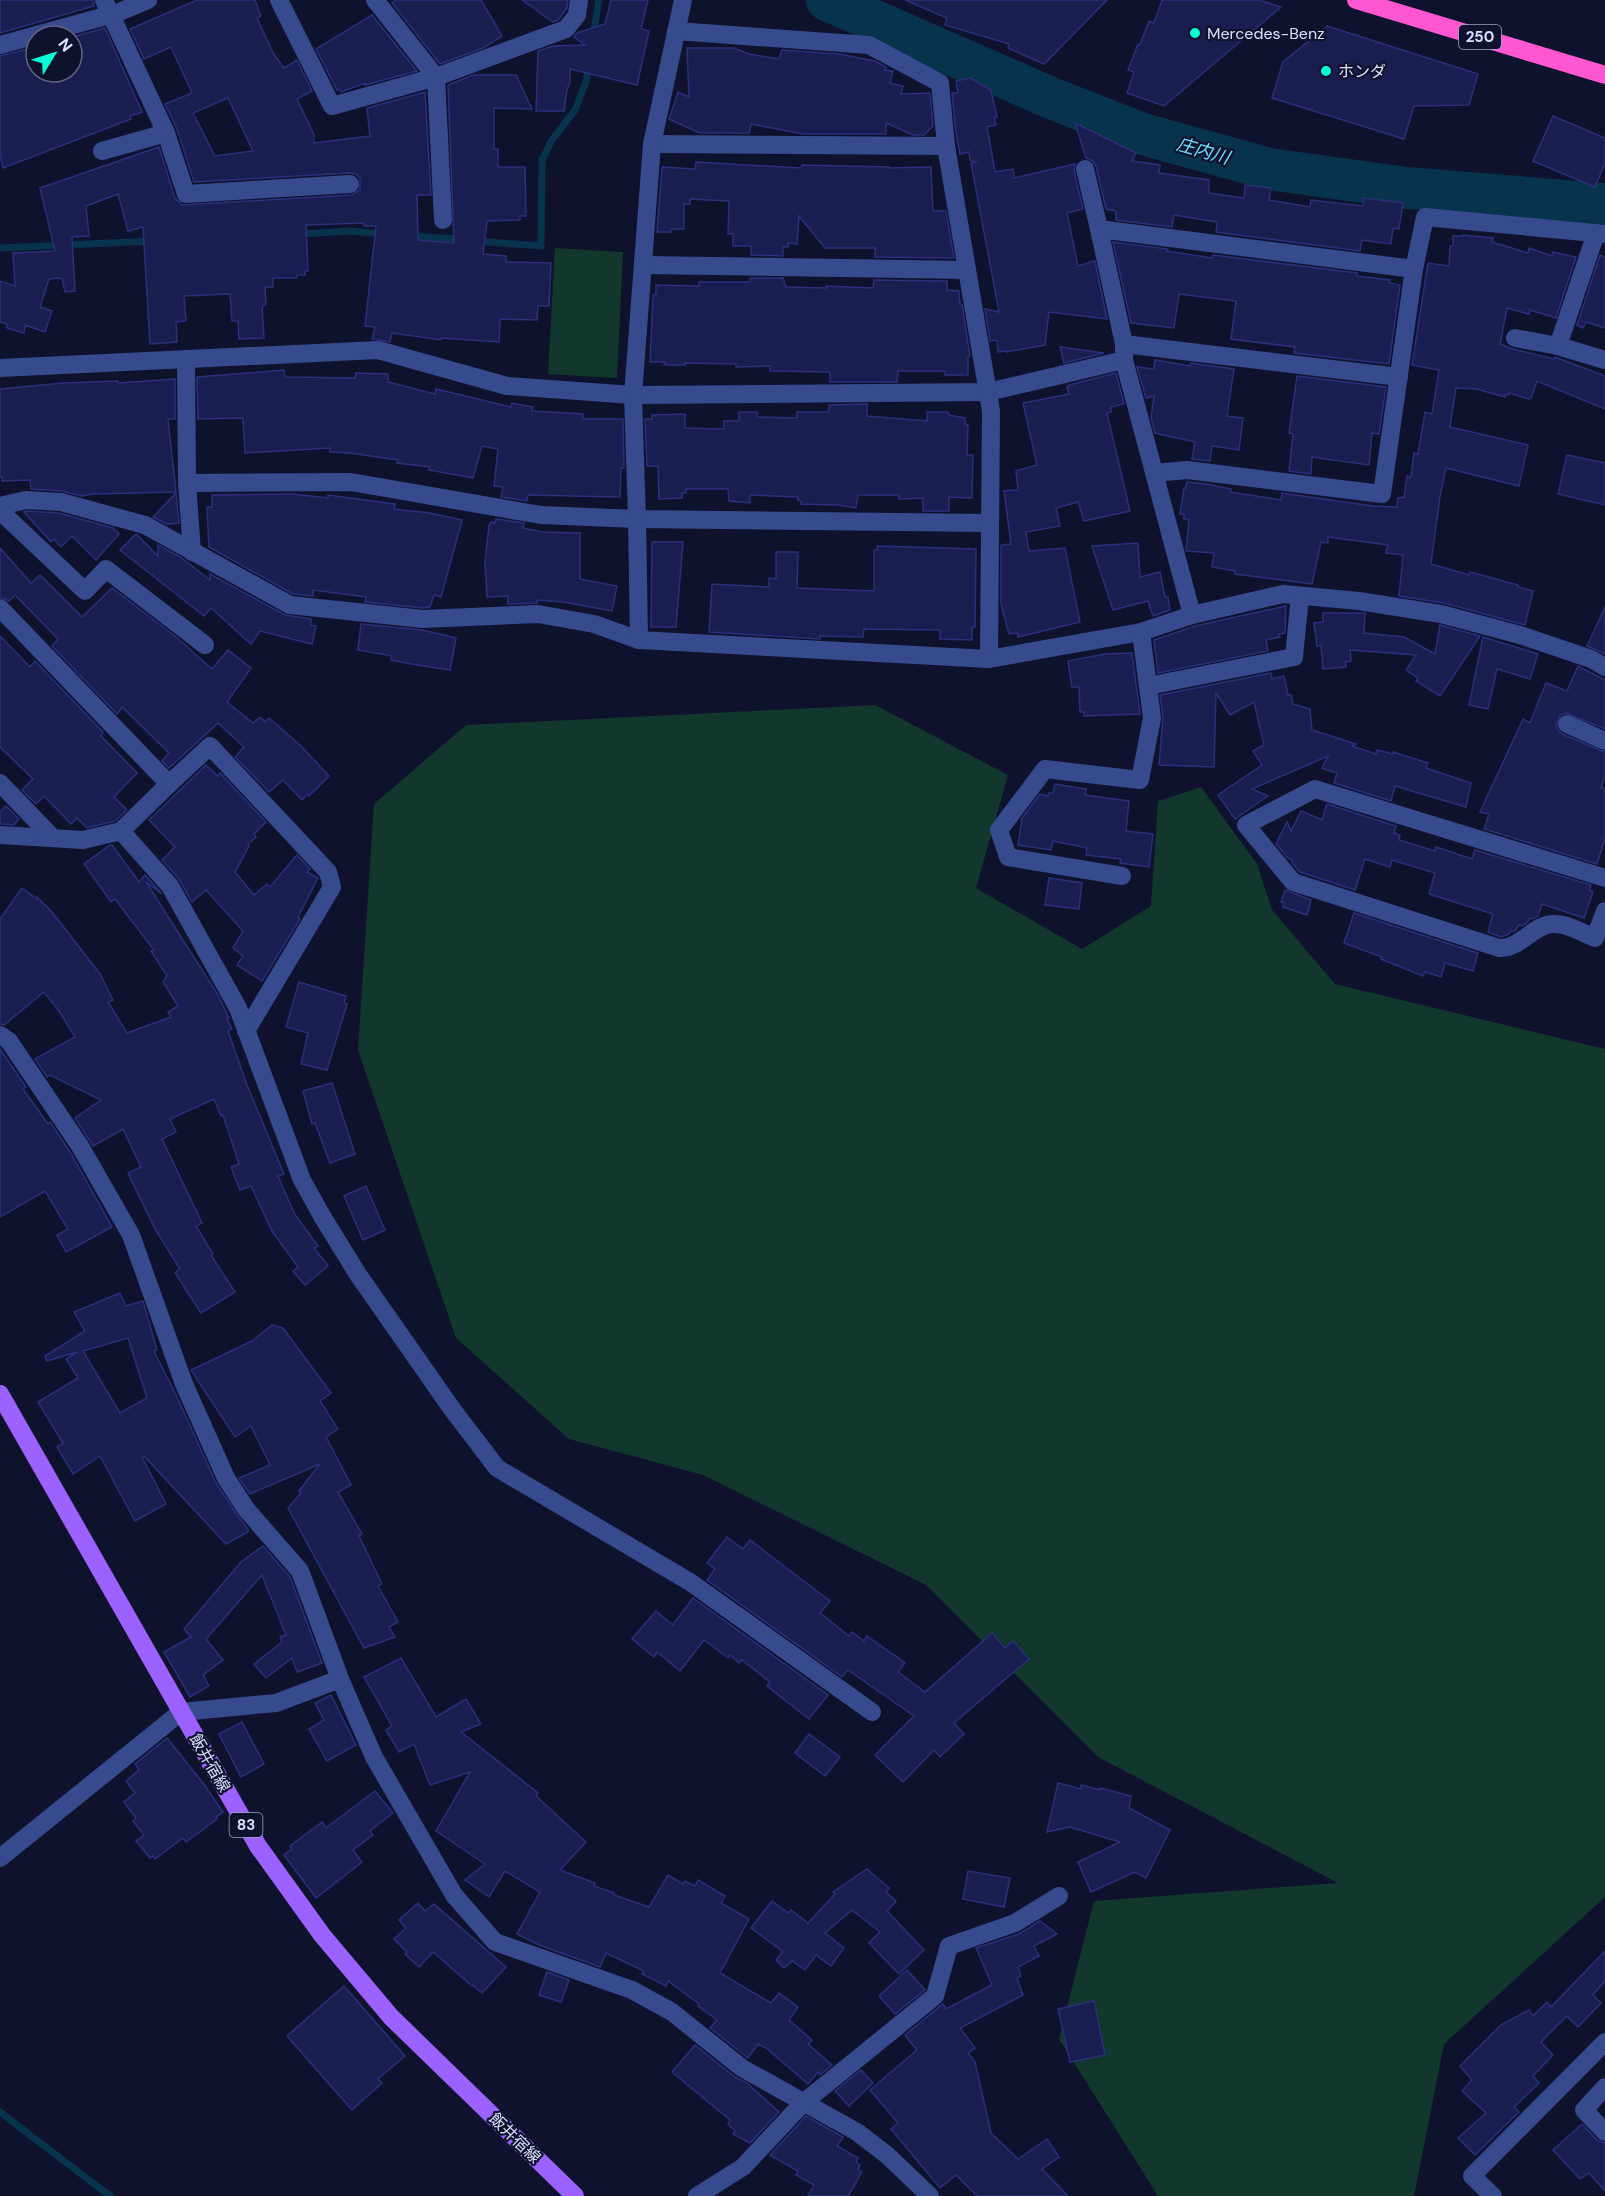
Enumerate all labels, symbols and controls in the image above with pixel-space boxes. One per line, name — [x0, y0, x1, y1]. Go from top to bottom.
place label: Mercedes-Benz — [1207, 23, 1324, 44]
north arrow — [24, 24, 84, 84]
road number: 250 — [1459, 25, 1501, 49]
marker: Mercedes-Benz — [1188, 26, 1202, 40]
text: N — [54, 34, 77, 56]
place label: ホンダ — [1338, 61, 1386, 82]
marker: ホンダ — [1319, 64, 1333, 78]
water label: 庄内川 — [1174, 132, 1234, 171]
street label: 飯井宿線 — [185, 1730, 235, 1796]
road number: 83 — [230, 1813, 262, 1837]
street label: 飯井宿線 — [485, 2108, 545, 2168]

